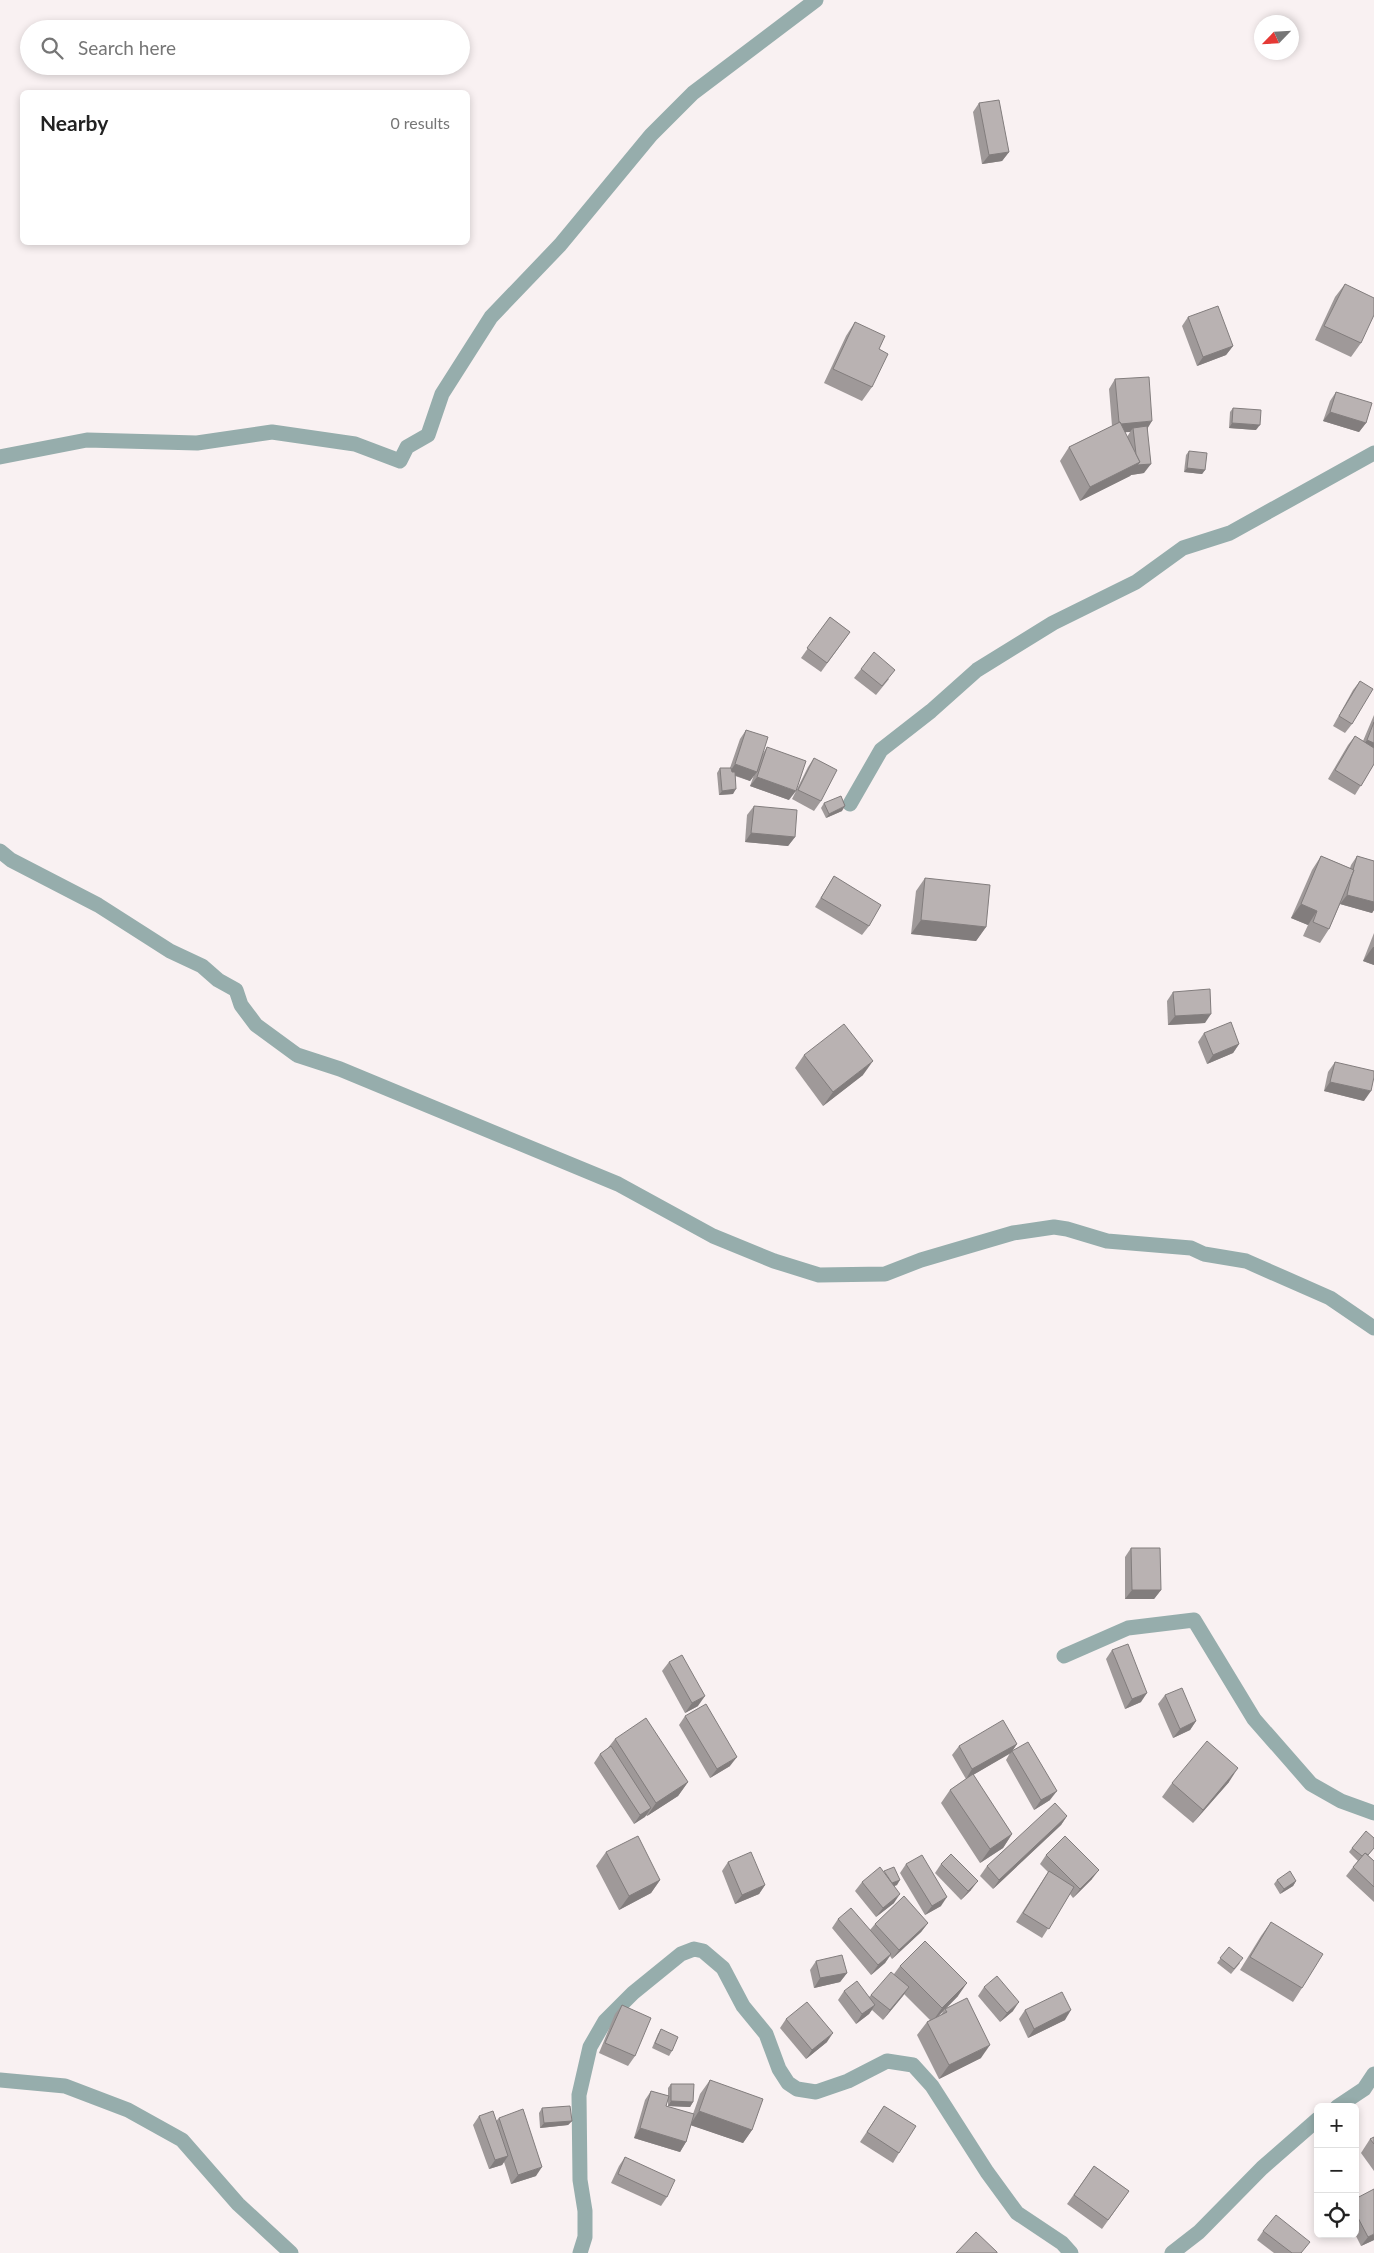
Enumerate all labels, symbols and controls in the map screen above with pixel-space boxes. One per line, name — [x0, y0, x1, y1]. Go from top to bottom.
north arrow — [1254, 15, 1299, 60]
search box — [20, 20, 470, 75]
icon: search — [38, 34, 66, 62]
text: Search here — [78, 36, 176, 59]
text: Nearby — [40, 110, 108, 135]
text: 0 results — [390, 113, 450, 132]
map controls — [1314, 2103, 1359, 2238]
button: + — [1314, 2103, 1359, 2148]
button: − — [1314, 2148, 1359, 2193]
button: locate — [1314, 2193, 1359, 2238]

